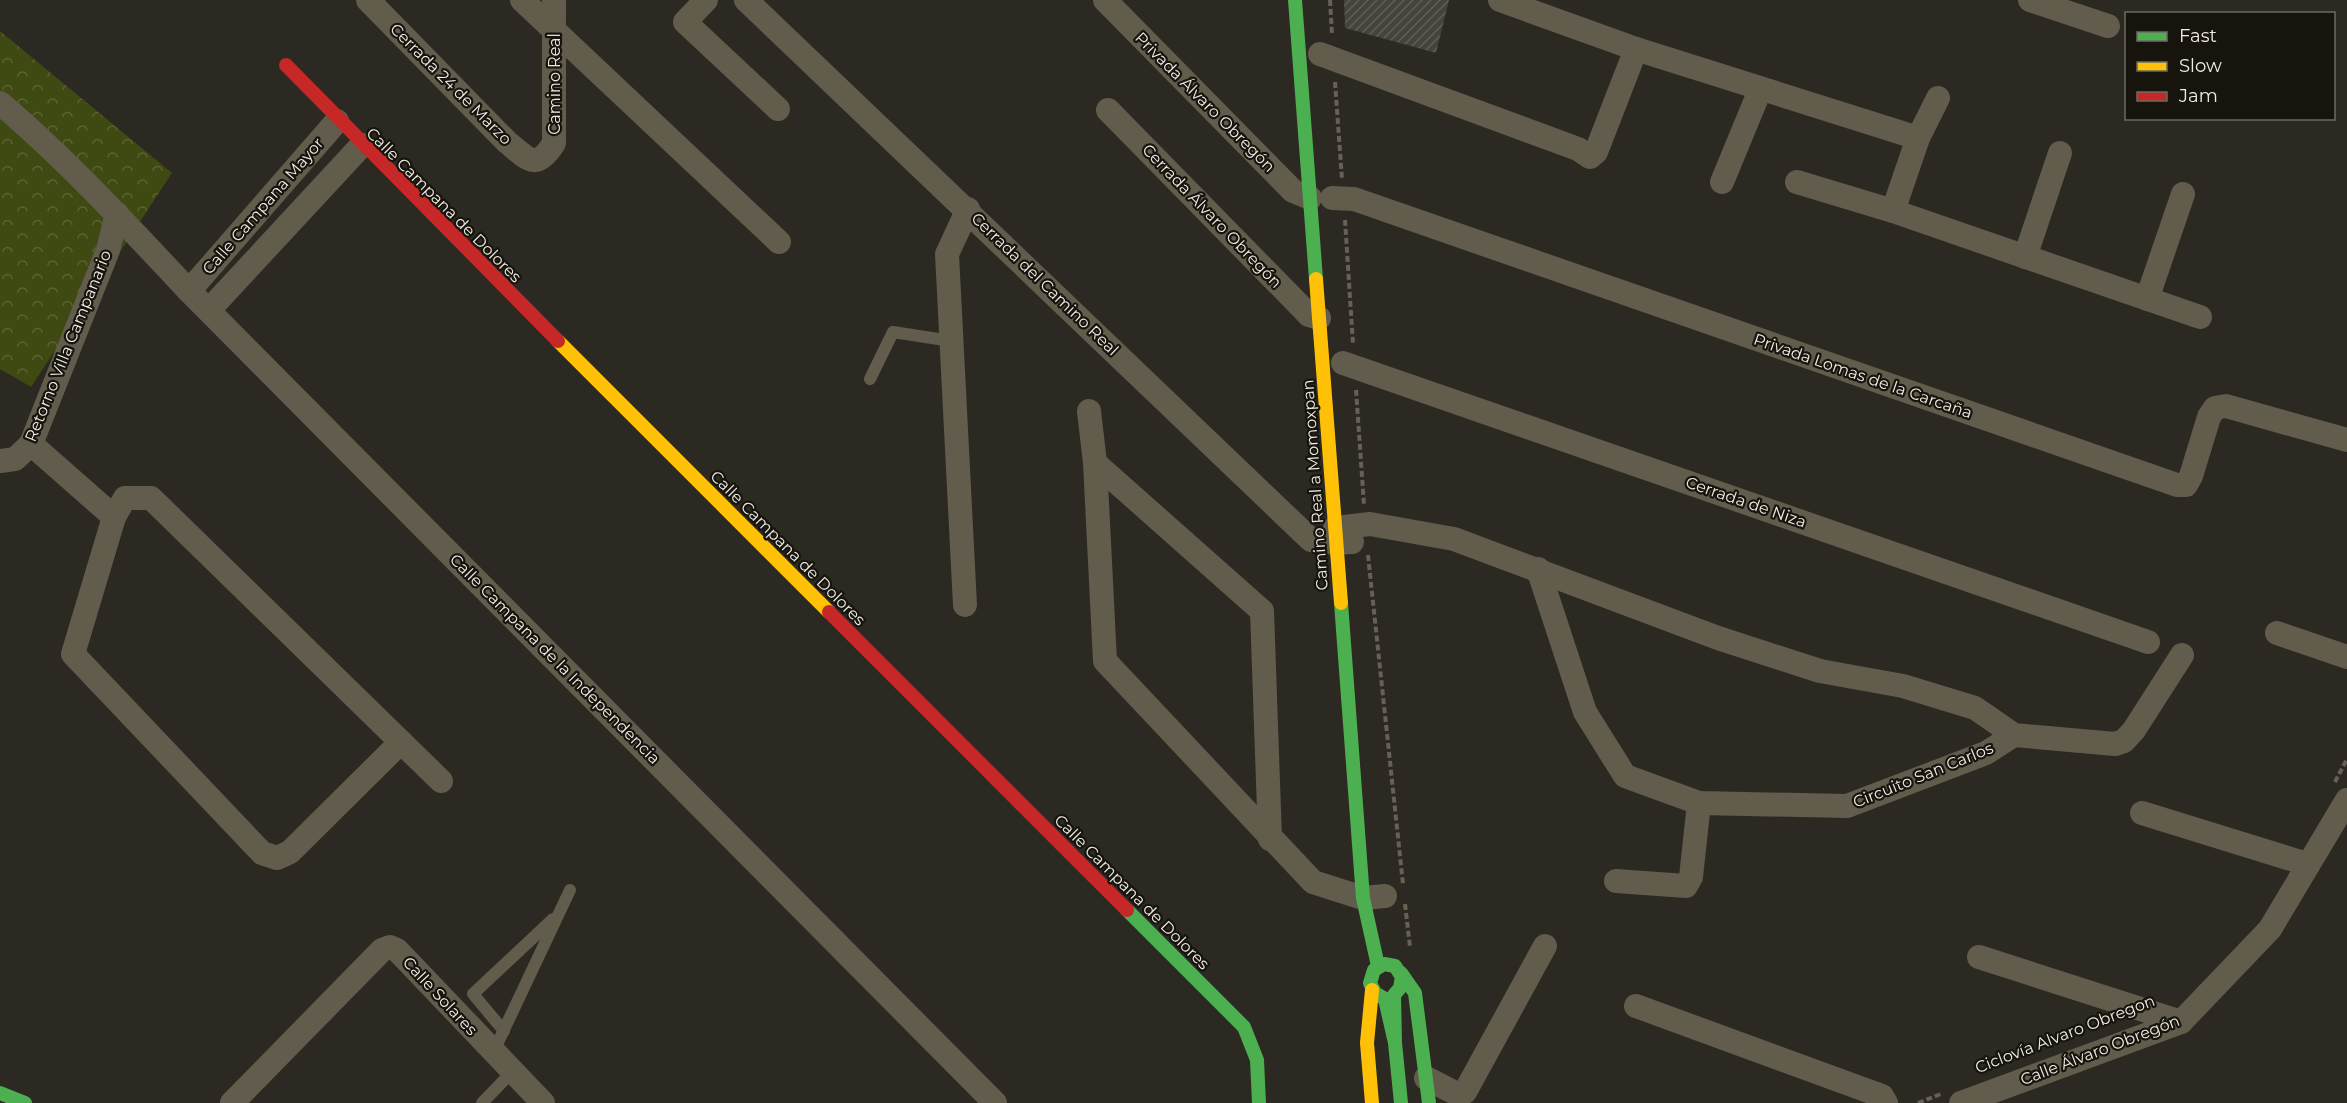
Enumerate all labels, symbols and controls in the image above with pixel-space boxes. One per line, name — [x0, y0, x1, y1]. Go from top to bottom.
legend — [2125, 12, 2335, 120]
street label: Cerrada 24 de Marzo — [386, 19, 516, 149]
text: Fast — [2179, 25, 2217, 47]
street label: Privada Álvaro Obregón — [1131, 28, 1279, 176]
street label: Camino Real — [545, 33, 564, 135]
text: Slow — [2179, 55, 2222, 77]
text: Jam — [2178, 85, 2218, 107]
street label: Calle Campana de Dolores — [363, 124, 526, 287]
street label: Calle Campana Mayor — [199, 134, 327, 278]
street label: Cerrada Álvaro Obregón — [1138, 140, 1286, 292]
street label: Cerrada del Camino Real — [967, 209, 1123, 359]
street label: Retorno Villa Campanario — [21, 247, 115, 445]
street label: Privada Lomas de la Carcaña — [1751, 330, 1975, 422]
street label: Camino Real a Momoxpan — [1298, 379, 1332, 591]
street label: Calle Campana de Dolores — [707, 467, 870, 630]
street label: Cerrada de Niza — [1683, 472, 1809, 532]
street label: Calle Campana de la Independencia — [446, 550, 664, 768]
street label: Circuito San Carlos — [1850, 738, 1996, 812]
street label: Calle Campana de Dolores — [1051, 811, 1214, 974]
street label: Calle Solares — [399, 953, 481, 1039]
street label: Ciclovía Alvaro Obregon — [1972, 991, 2158, 1077]
street label: Calle Álvaro Obregón — [2018, 1011, 2182, 1089]

